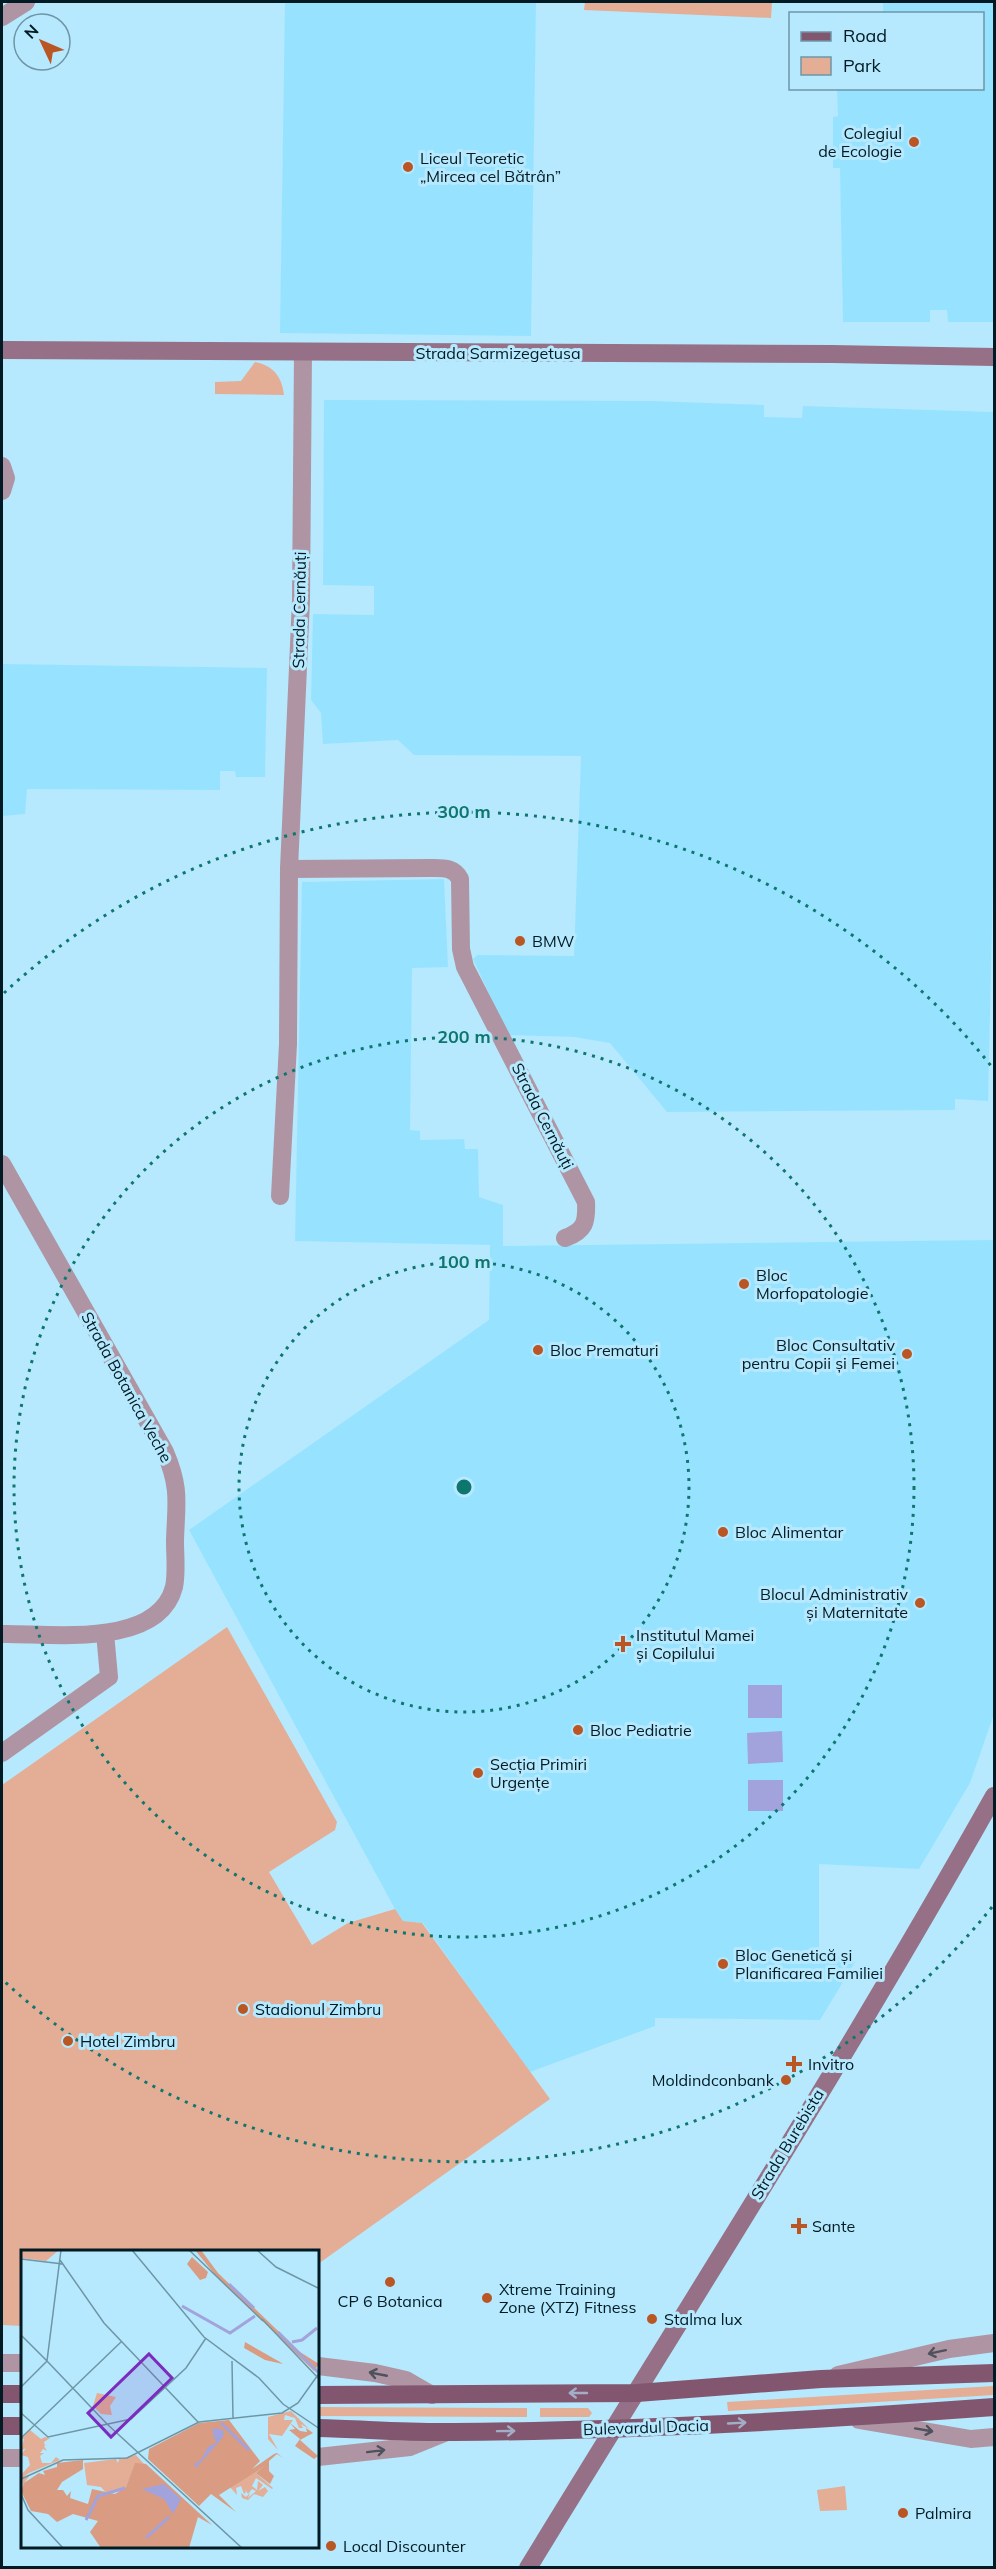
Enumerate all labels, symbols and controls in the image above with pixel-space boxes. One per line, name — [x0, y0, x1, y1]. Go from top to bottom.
north arrow — [12, 12, 72, 72]
legend — [789, 12, 984, 90]
text: N — [20, 20, 43, 43]
text: Road — [843, 24, 887, 47]
text: Park — [843, 54, 882, 77]
place label: Colegiul de Ecologie — [818, 123, 902, 161]
marker: Colegiul de Ecologie — [907, 135, 921, 149]
place label: Liceul Teoretic „Mircea cel Bătrân” — [420, 148, 561, 186]
marker: Liceul Teoretic „Mircea cel Bătrân” — [401, 160, 415, 174]
street label: Strada Sarmizegetusa — [415, 343, 581, 363]
street label: Strada Cernăuți — [288, 551, 310, 669]
text: 300 m — [437, 800, 491, 823]
place label: BMW — [532, 931, 575, 951]
marker: BMW — [513, 934, 527, 948]
text: 200 m — [437, 1025, 491, 1048]
street label: Strada Cernăuți — [508, 1059, 578, 1173]
text: 100 m — [437, 1250, 491, 1273]
place label: Bloc Morfopatologie — [756, 1265, 868, 1303]
marker: Bloc Morfopatologie — [737, 1277, 751, 1291]
street label: Strada Botanica Veche — [77, 1308, 177, 1466]
place label: Bloc Consultativ pentru Copii și Femei — [742, 1335, 895, 1373]
place label: Bloc Prematuri — [550, 1340, 659, 1360]
marker: Bloc Prematuri — [531, 1343, 545, 1357]
marker: Bloc Consultativ pentru Copii și Femei — [900, 1347, 914, 1361]
centre of rings — [454, 1477, 474, 1497]
place label: Bloc Alimentar — [735, 1522, 844, 1542]
marker: Bloc Alimentar — [716, 1525, 730, 1539]
place label: Blocul Administrativ și Maternitate — [760, 1584, 909, 1622]
marker: Blocul Administrativ și Maternitate — [913, 1596, 927, 1610]
place label: Institutul Mamei și Copilului — [636, 1625, 754, 1663]
marker: Institutul Mamei și Copilului — [614, 1635, 632, 1653]
place label: Bloc Pediatrie — [590, 1720, 692, 1740]
marker: Bloc Pediatrie — [571, 1723, 585, 1737]
place label: Secția Primiri Urgențe — [490, 1754, 587, 1792]
marker: Secția Primiri Urgențe — [471, 1766, 485, 1780]
place label: Bloc Genetică și Planificarea Familiei — [735, 1945, 883, 1983]
marker: Bloc Genetică și Planificarea Familiei — [716, 1957, 730, 1971]
place label: Stadionul Zimbru — [255, 1999, 381, 2019]
marker: Stadionul Zimbru — [236, 2002, 250, 2016]
place label: Hotel Zimbru — [80, 2031, 176, 2051]
marker: Hotel Zimbru — [61, 2034, 75, 2048]
place label: Invitro — [808, 2054, 854, 2074]
marker: Invitro — [785, 2055, 803, 2073]
place label: Moldindconbank — [652, 2070, 775, 2090]
marker: Moldindconbank — [779, 2073, 793, 2087]
street label: Strada Burebista — [746, 2085, 828, 2203]
place label: Sante — [812, 2216, 855, 2236]
marker: Sante — [790, 2217, 808, 2235]
inset map — [21, 2250, 320, 2548]
marker: CP 6 Botanica — [383, 2275, 397, 2289]
place label: Xtreme Training Zone (XTZ) Fitness — [499, 2279, 637, 2317]
place label: CP 6 Botanica — [337, 2291, 443, 2311]
marker: Xtreme Training Zone (XTZ) Fitness — [480, 2291, 494, 2305]
place label: Stalma lux — [664, 2309, 743, 2329]
marker: Stalma lux — [645, 2312, 659, 2326]
one-way arrow — [928, 2347, 947, 2358]
one-way arrow — [369, 2368, 389, 2379]
one-way arrow — [569, 2387, 589, 2399]
street label: Bulevardul Dacia — [583, 2415, 709, 2439]
one-way arrow — [726, 2417, 746, 2428]
one-way arrow — [495, 2425, 515, 2437]
one-way arrow — [913, 2425, 933, 2436]
one-way arrow — [366, 2445, 386, 2456]
place label: Palmira — [915, 2503, 972, 2523]
marker: Palmira — [896, 2506, 910, 2520]
place label: Local Discounter — [343, 2536, 466, 2556]
marker: Local Discounter — [324, 2539, 338, 2553]

